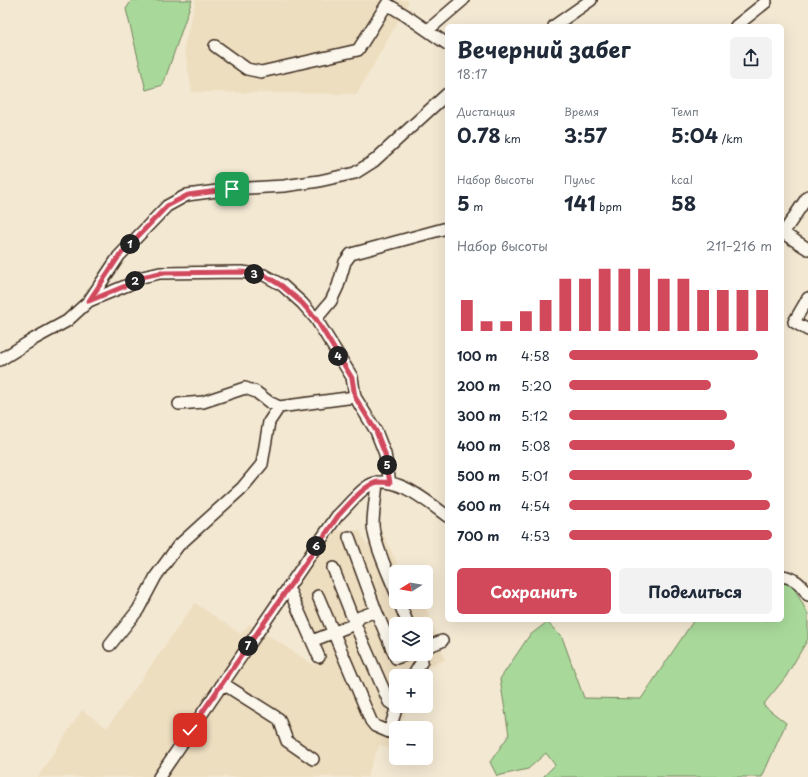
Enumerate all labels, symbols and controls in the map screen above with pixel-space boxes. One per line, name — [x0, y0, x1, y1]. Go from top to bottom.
text: Вечерний забег — [457, 32, 631, 65]
button: share — [730, 37, 772, 79]
text: 18:17 — [457, 64, 487, 83]
text: Дистанция — [457, 103, 515, 120]
text: Время — [564, 103, 599, 120]
text: Темп — [671, 103, 699, 120]
text: 0.78 — [457, 120, 501, 150]
text: 3:57 — [564, 120, 607, 150]
text: 5:04 — [671, 120, 718, 150]
text: km — [501, 130, 521, 147]
text: /km — [718, 130, 743, 147]
text: Набор высоты — [457, 171, 534, 188]
text: Пульс — [564, 171, 595, 188]
text: kcal — [671, 171, 693, 188]
pin — [215, 172, 249, 206]
icon: arrive — [221, 178, 243, 200]
text: 5 — [457, 188, 470, 218]
text: 141 — [564, 188, 596, 218]
text: 58 — [671, 188, 696, 218]
text: m — [470, 198, 483, 215]
text: bpm — [596, 198, 622, 215]
pin: 1 — [120, 234, 140, 254]
text: 1 — [127, 235, 133, 252]
text: Набор высоты — [457, 236, 548, 255]
text: 211–216 m — [706, 236, 772, 255]
pin: 3 — [244, 264, 264, 284]
text: 3 — [250, 265, 258, 282]
pin: 2 — [125, 271, 145, 291]
text: 2 — [131, 272, 139, 289]
pin: 4 — [328, 346, 348, 366]
text: 100 m — [457, 346, 498, 365]
text: 4:58 — [521, 346, 550, 365]
text: 4 — [334, 347, 342, 364]
text: 200 m — [457, 376, 501, 395]
text: 5:20 — [521, 376, 552, 395]
text: 300 m — [457, 406, 501, 425]
text: 5:12 — [521, 406, 548, 425]
text: 400 m — [457, 436, 501, 455]
text: 5:08 — [521, 436, 551, 455]
pin: 5 — [377, 455, 397, 475]
text: 5 — [383, 456, 391, 473]
text: 500 m — [457, 466, 500, 485]
text: 5:01 — [521, 466, 548, 485]
text: 600 m — [457, 496, 501, 515]
text: 4:54 — [521, 496, 550, 515]
text: 700 m — [457, 526, 499, 545]
text: 4:53 — [521, 526, 550, 545]
pin: 6 — [306, 536, 326, 556]
text: 6 — [312, 537, 320, 554]
north arrow — [389, 565, 433, 609]
map controls — [389, 565, 433, 765]
button: Сохранить — [457, 568, 611, 614]
button: Поделиться — [619, 568, 772, 614]
button: layers — [389, 617, 433, 661]
pin: 7 — [238, 636, 258, 656]
text: 7 — [245, 637, 251, 654]
button: + — [389, 669, 433, 713]
pin — [173, 713, 207, 747]
icon: check — [179, 719, 201, 741]
button: − — [389, 721, 433, 765]

